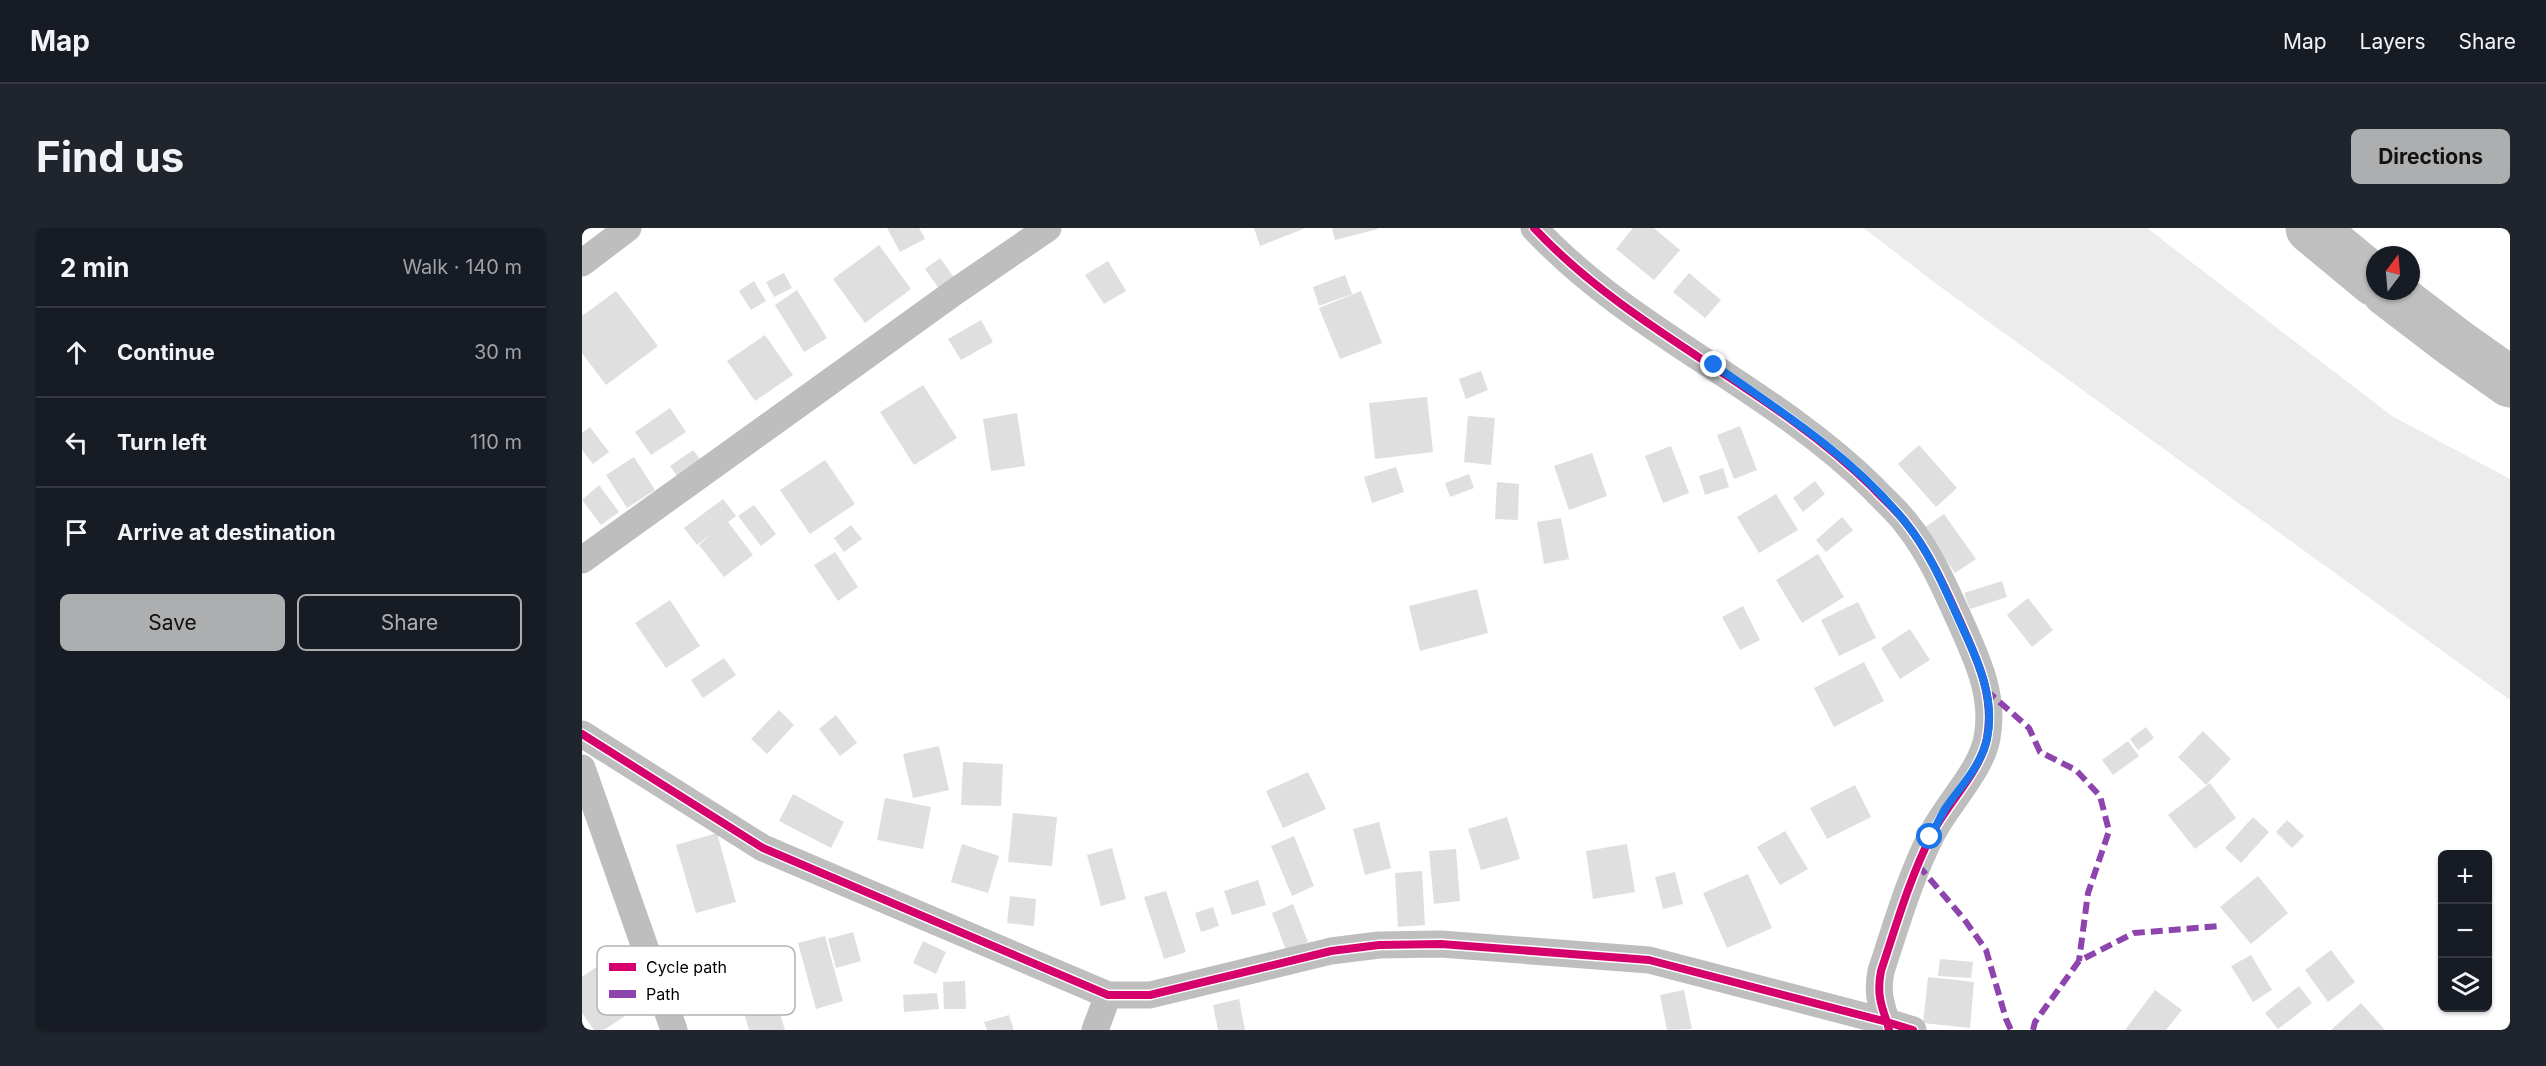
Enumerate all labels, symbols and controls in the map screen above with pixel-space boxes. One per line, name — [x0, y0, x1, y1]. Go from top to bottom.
text: Map — [30, 24, 90, 58]
text: Map — [2283, 29, 2327, 54]
text: Layers — [2360, 29, 2426, 54]
text: Share — [2459, 29, 2516, 54]
button: Directions — [2351, 129, 2510, 184]
text: Find us — [36, 131, 184, 182]
north arrow — [2366, 246, 2420, 300]
text: 2 min — [60, 252, 130, 283]
text: Walk · 140 m — [402, 255, 522, 279]
icon: ahead — [60, 336, 93, 369]
text: Continue — [117, 339, 215, 365]
text: 30 m — [474, 340, 522, 364]
route end — [1700, 351, 1726, 377]
icon: left — [60, 426, 93, 459]
text: Turn left — [117, 429, 207, 455]
text: 110 m — [470, 430, 522, 454]
icon: arrive — [60, 516, 93, 549]
text: Arrive at destination — [117, 519, 336, 545]
button: Save — [60, 594, 285, 651]
button: Share — [297, 594, 522, 651]
route start — [1916, 823, 1942, 849]
map controls — [2438, 850, 2492, 1012]
button: + — [2438, 850, 2492, 904]
button: − — [2438, 904, 2492, 958]
legend — [597, 946, 795, 1015]
text: Cycle path — [646, 957, 727, 977]
button: layers — [2438, 958, 2492, 1012]
text: Path — [646, 984, 680, 1004]

